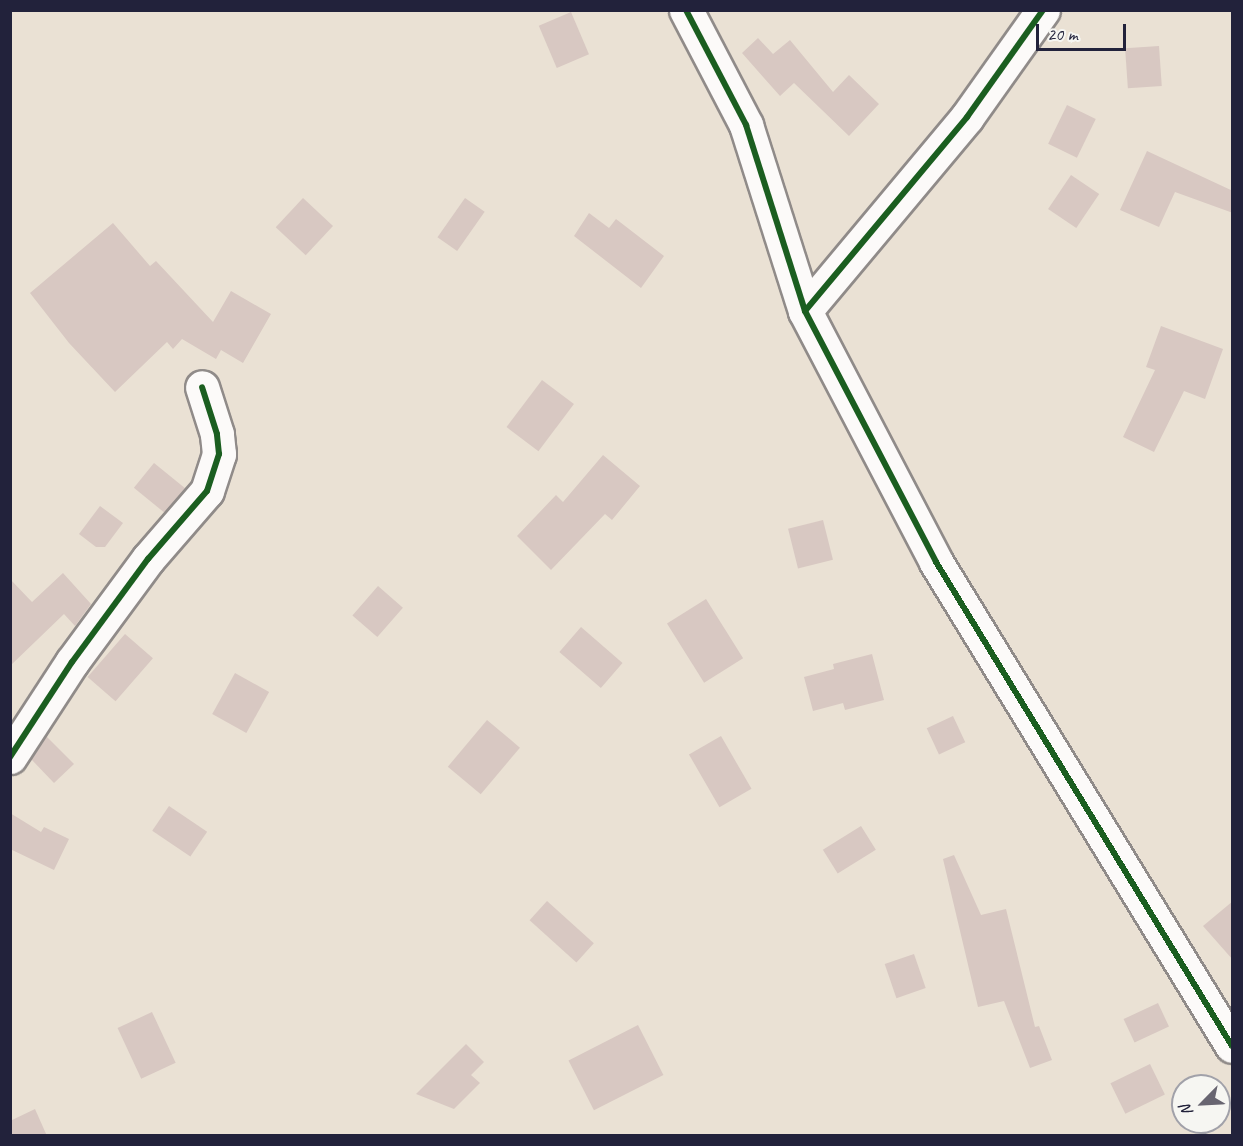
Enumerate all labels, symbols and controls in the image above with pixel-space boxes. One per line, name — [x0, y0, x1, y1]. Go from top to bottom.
scale bar — [1039, 12, 1129, 50]
text: 20 m — [1047, 23, 1078, 45]
north arrow — [1171, 1074, 1231, 1134]
text: N — [1175, 1102, 1198, 1119]

